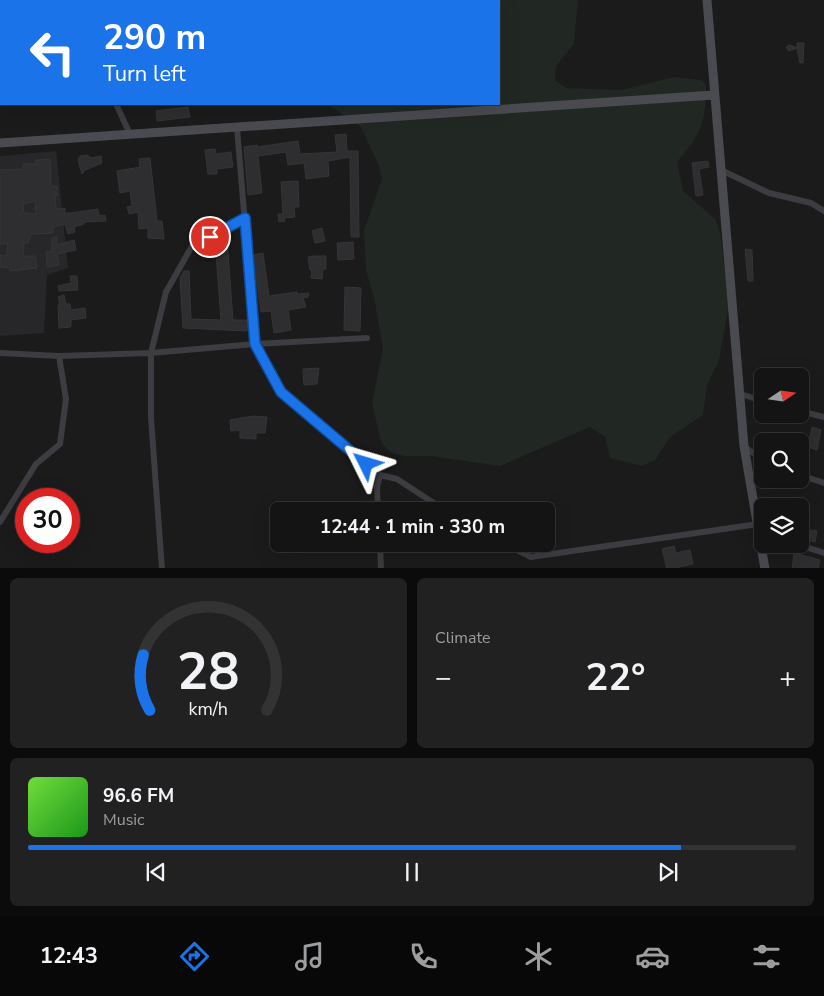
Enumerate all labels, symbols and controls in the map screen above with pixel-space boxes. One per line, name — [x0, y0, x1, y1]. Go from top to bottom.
text: 290 m — [103, 14, 206, 61]
icon: left — [20, 20, 85, 85]
text: Turn left — [103, 59, 186, 89]
pin — [189, 216, 231, 258]
icon: arrive — [196, 223, 224, 251]
north arrow — [754, 368, 809, 422]
map controls — [754, 368, 809, 553]
button: search — [754, 433, 809, 488]
position arrow — [339, 437, 391, 489]
speed limit sign: 30 — [15, 488, 80, 553]
button: layers — [754, 498, 809, 553]
text: 12:44 · 1 min · 330 m — [320, 514, 505, 540]
text: Climate — [435, 627, 490, 649]
text: 28 — [177, 636, 240, 707]
text: 22° — [585, 652, 646, 703]
text: − — [435, 659, 452, 697]
text: + — [779, 659, 796, 697]
text: km/h — [189, 697, 228, 721]
text: 96.6 FM — [103, 783, 174, 809]
text: Music — [103, 809, 144, 831]
icon: previous — [142, 858, 170, 886]
icon: pause — [398, 858, 426, 886]
icon: next — [654, 858, 682, 886]
icon: directions — [177, 939, 212, 974]
icon: music — [292, 939, 327, 974]
icon: phone — [406, 939, 441, 974]
icon: climate — [521, 939, 556, 974]
icon: car — [635, 939, 670, 974]
icon: filters — [749, 939, 784, 974]
text: 12:43 — [40, 941, 98, 971]

